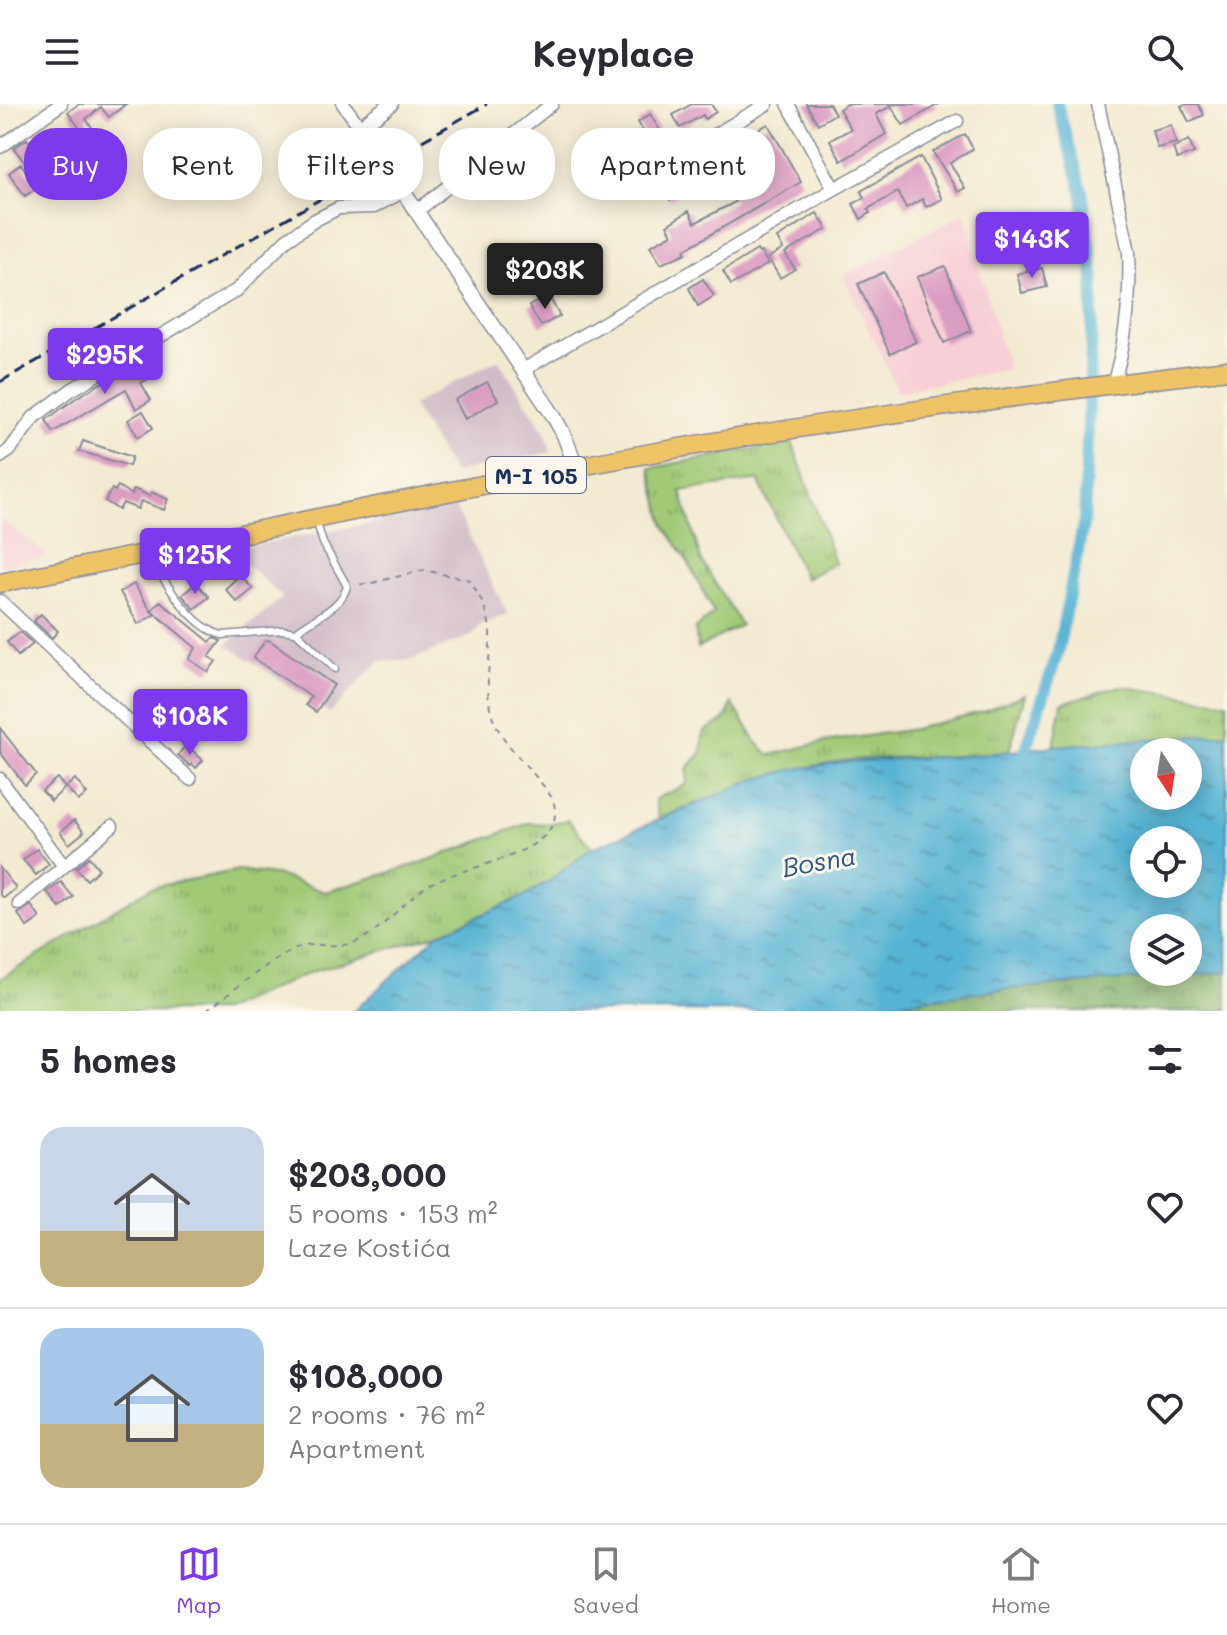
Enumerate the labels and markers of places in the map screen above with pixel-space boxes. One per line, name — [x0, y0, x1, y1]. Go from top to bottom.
pin: $143K — [976, 212, 1088, 280]
pin: $203K — [489, 243, 601, 311]
pin: $295K — [49, 328, 161, 396]
pin: $125K — [139, 528, 251, 596]
pin: $108K — [134, 689, 246, 757]

